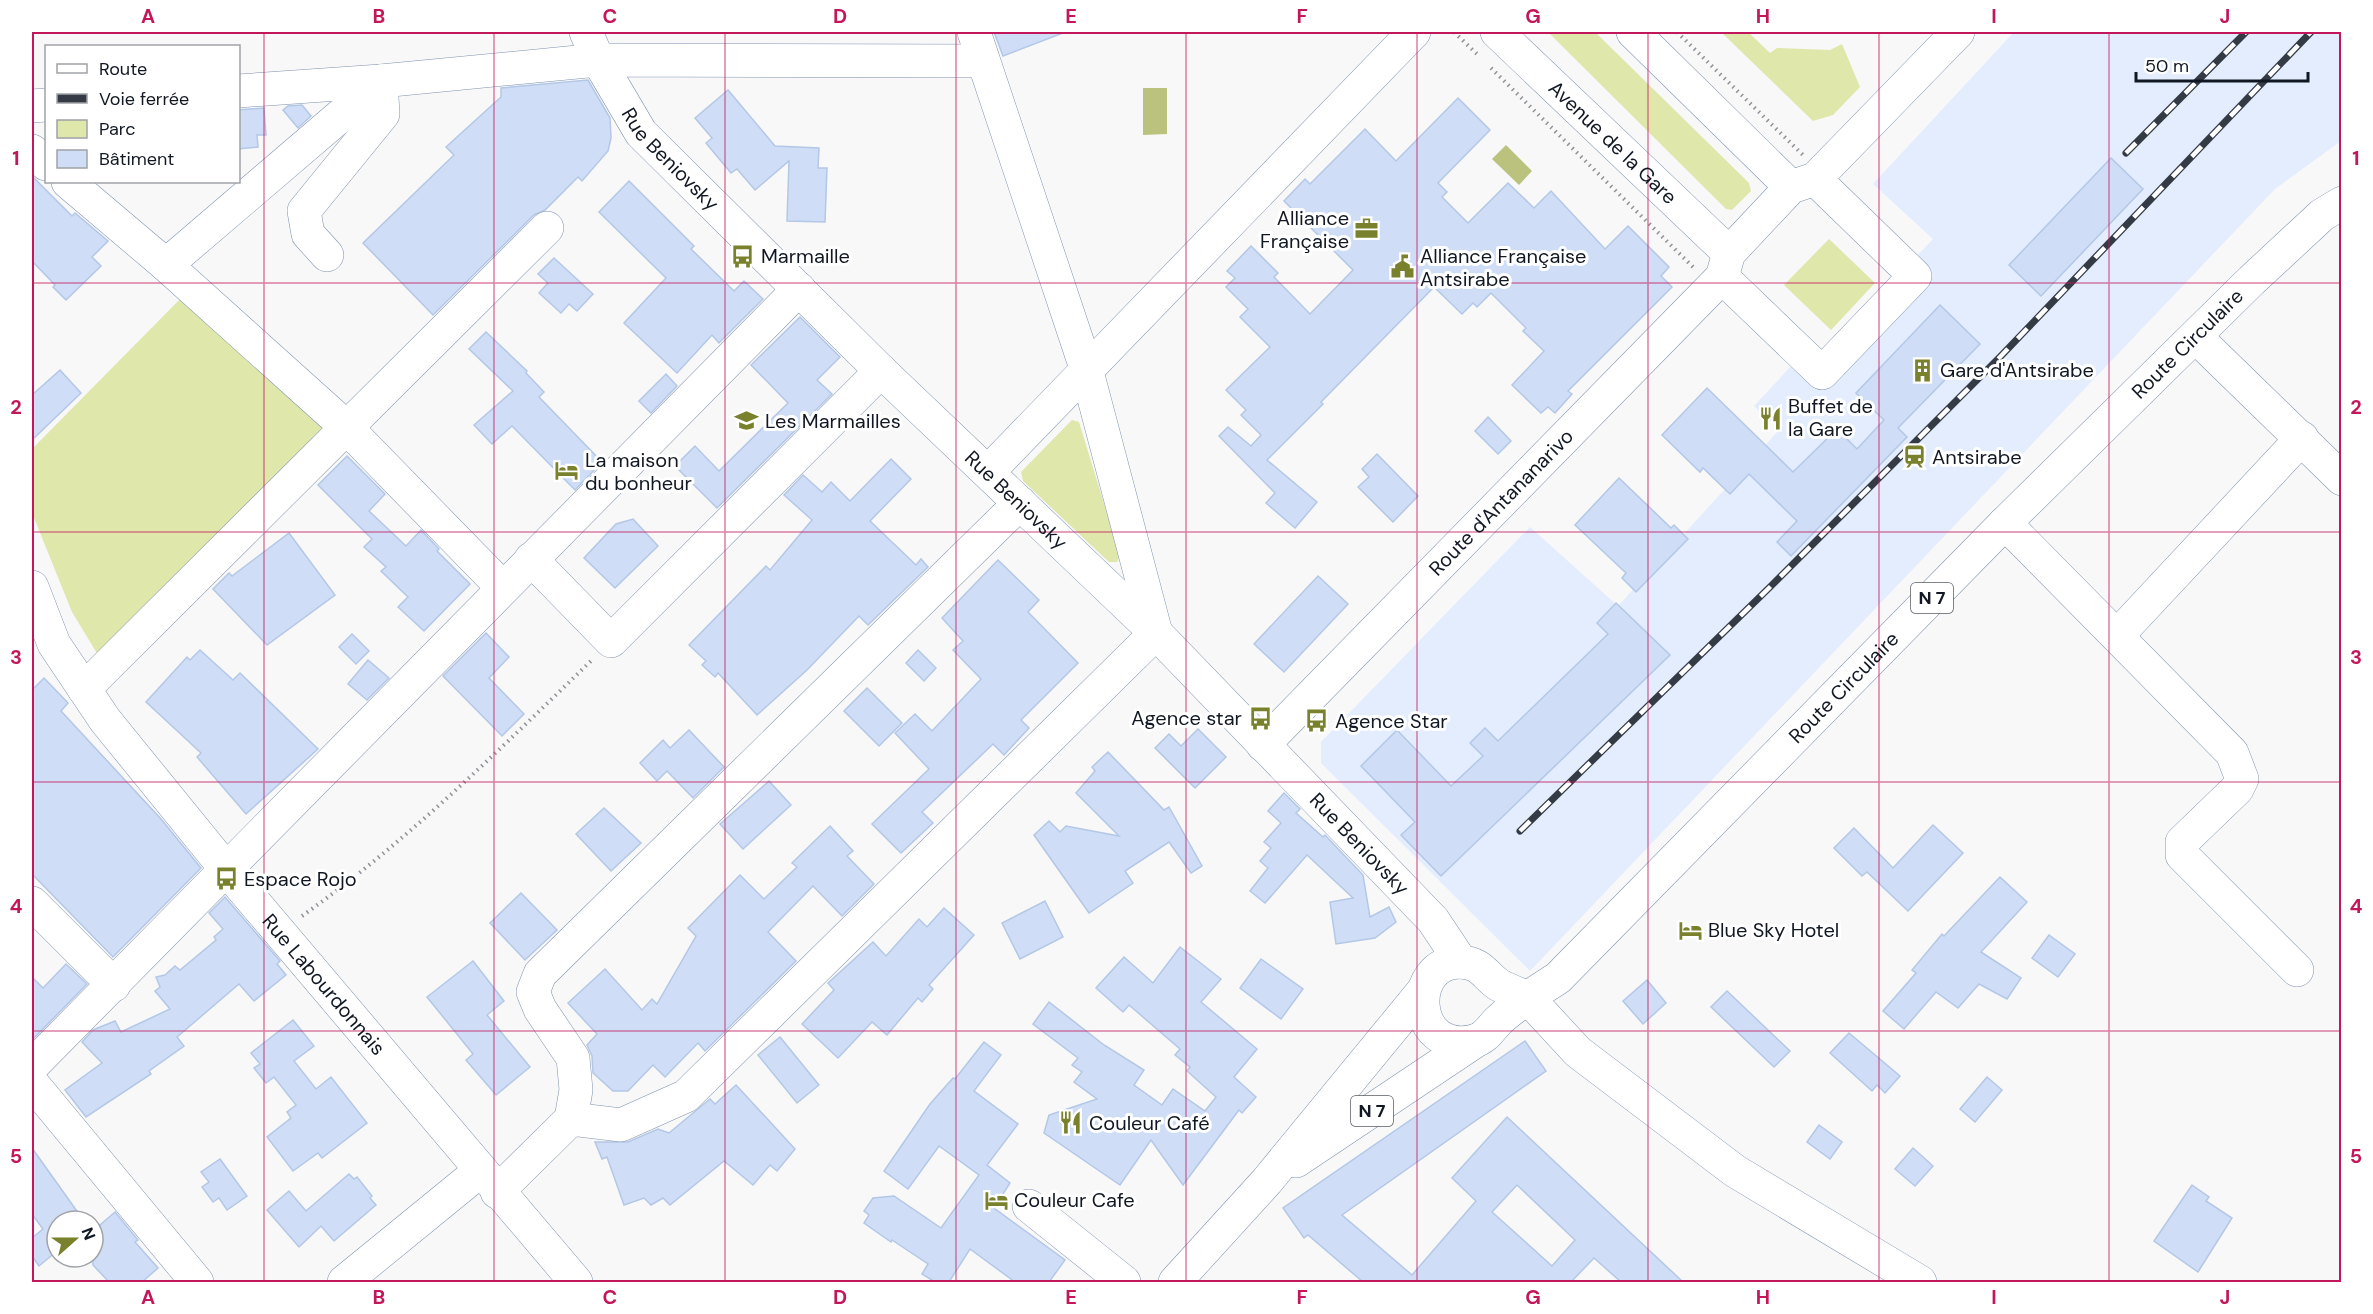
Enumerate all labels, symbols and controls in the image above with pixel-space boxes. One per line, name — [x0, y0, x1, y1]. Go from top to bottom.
text: A — [141, 3, 155, 29]
text: B — [373, 3, 385, 29]
text: C — [603, 3, 617, 29]
text: D — [833, 3, 847, 29]
text: E — [1065, 3, 1077, 29]
text: F — [1296, 3, 1308, 29]
text: G — [1525, 3, 1541, 29]
text: H — [1756, 3, 1770, 29]
text: I — [1991, 3, 1997, 29]
text: J — [2220, 3, 2230, 29]
legend — [45, 45, 240, 183]
scale bar — [2136, 45, 2308, 83]
text: 50 m — [2145, 54, 2189, 78]
text: Route — [99, 57, 147, 81]
street label: Avenue de la Gare — [1543, 75, 1683, 210]
text: Voie ferrée — [99, 87, 189, 111]
street label: Rue Beniovsky — [616, 103, 725, 216]
text: Parc — [99, 117, 135, 141]
text: 1 — [12, 145, 20, 171]
text: 1 — [2352, 145, 2360, 171]
text: Bâtiment — [99, 147, 174, 171]
place label: Alliance Française — [1260, 205, 1349, 254]
office icon: Alliance Française — [1354, 216, 1380, 242]
bus stop icon: Marmaille — [730, 243, 756, 269]
place label: Marmaille — [761, 243, 850, 269]
place label: Alliance Française Antsirabe — [1420, 243, 1586, 292]
public building icon: Alliance Française Antsirabe — [1389, 254, 1415, 280]
street label: Route Circulaire — [2126, 283, 2249, 404]
building icon: Gare d'Antsirabe — [1909, 357, 1935, 383]
place label: Gare d'Antsirabe — [1940, 357, 2094, 383]
place label: Buffet de la Gare — [1788, 393, 1873, 442]
text: 2 — [10, 394, 22, 420]
text: 2 — [2350, 394, 2362, 420]
restaurant icon: Buffet de la Gare — [1757, 405, 1783, 431]
school or university icon: Les Marmailles — [734, 408, 760, 434]
place label: Les Marmailles — [765, 408, 901, 434]
street label: Route d'Antananarivo — [1423, 423, 1579, 581]
station icon: Antsirabe — [1901, 444, 1927, 470]
place label: Antsirabe — [1932, 444, 2022, 470]
street label: Rue Beniovsky — [959, 445, 1073, 555]
place label: La maison du bonheur — [585, 447, 692, 496]
hotel icon: La maison du bonheur — [554, 458, 580, 484]
road number: N 7 — [1911, 583, 1953, 613]
street label: Route Circulaire — [1783, 626, 1904, 749]
text: 3 — [10, 644, 22, 670]
text: 3 — [2350, 644, 2362, 670]
place label: Agence star — [1131, 705, 1242, 731]
bus stop icon: Agence star — [1247, 705, 1273, 731]
bus stop icon: Agence Star — [1304, 708, 1330, 734]
place label: Agence Star — [1335, 708, 1448, 734]
street label: Rue Beniovsky — [1304, 787, 1415, 900]
bus stop icon: Espace Rojo — [213, 866, 239, 892]
place label: Espace Rojo — [244, 866, 357, 892]
text: 4 — [10, 893, 23, 919]
text: 4 — [2350, 893, 2363, 919]
street label: Rue Labourdonnais — [257, 908, 391, 1061]
hotel icon: Blue Sky Hotel — [1677, 917, 1703, 943]
place label: Blue Sky Hotel — [1708, 917, 1839, 943]
road number: N 7 — [1351, 1096, 1393, 1126]
restaurant icon: Couleur Café — [1058, 1110, 1084, 1136]
place label: Couleur Café — [1089, 1110, 1210, 1136]
text: 5 — [10, 1143, 22, 1169]
text: 5 — [2350, 1143, 2362, 1169]
hotel icon: Couleur Cafe — [983, 1187, 1009, 1213]
place label: Couleur Cafe — [1014, 1187, 1135, 1213]
north arrow — [45, 1209, 105, 1269]
text: N — [77, 1225, 100, 1243]
text: A — [141, 1284, 155, 1310]
text: B — [373, 1284, 385, 1310]
text: C — [603, 1284, 617, 1310]
text: D — [833, 1284, 847, 1310]
text: E — [1065, 1284, 1077, 1310]
text: F — [1296, 1284, 1308, 1310]
text: G — [1525, 1284, 1541, 1310]
text: H — [1756, 1284, 1770, 1310]
text: I — [1991, 1284, 1997, 1310]
text: J — [2220, 1284, 2230, 1310]

